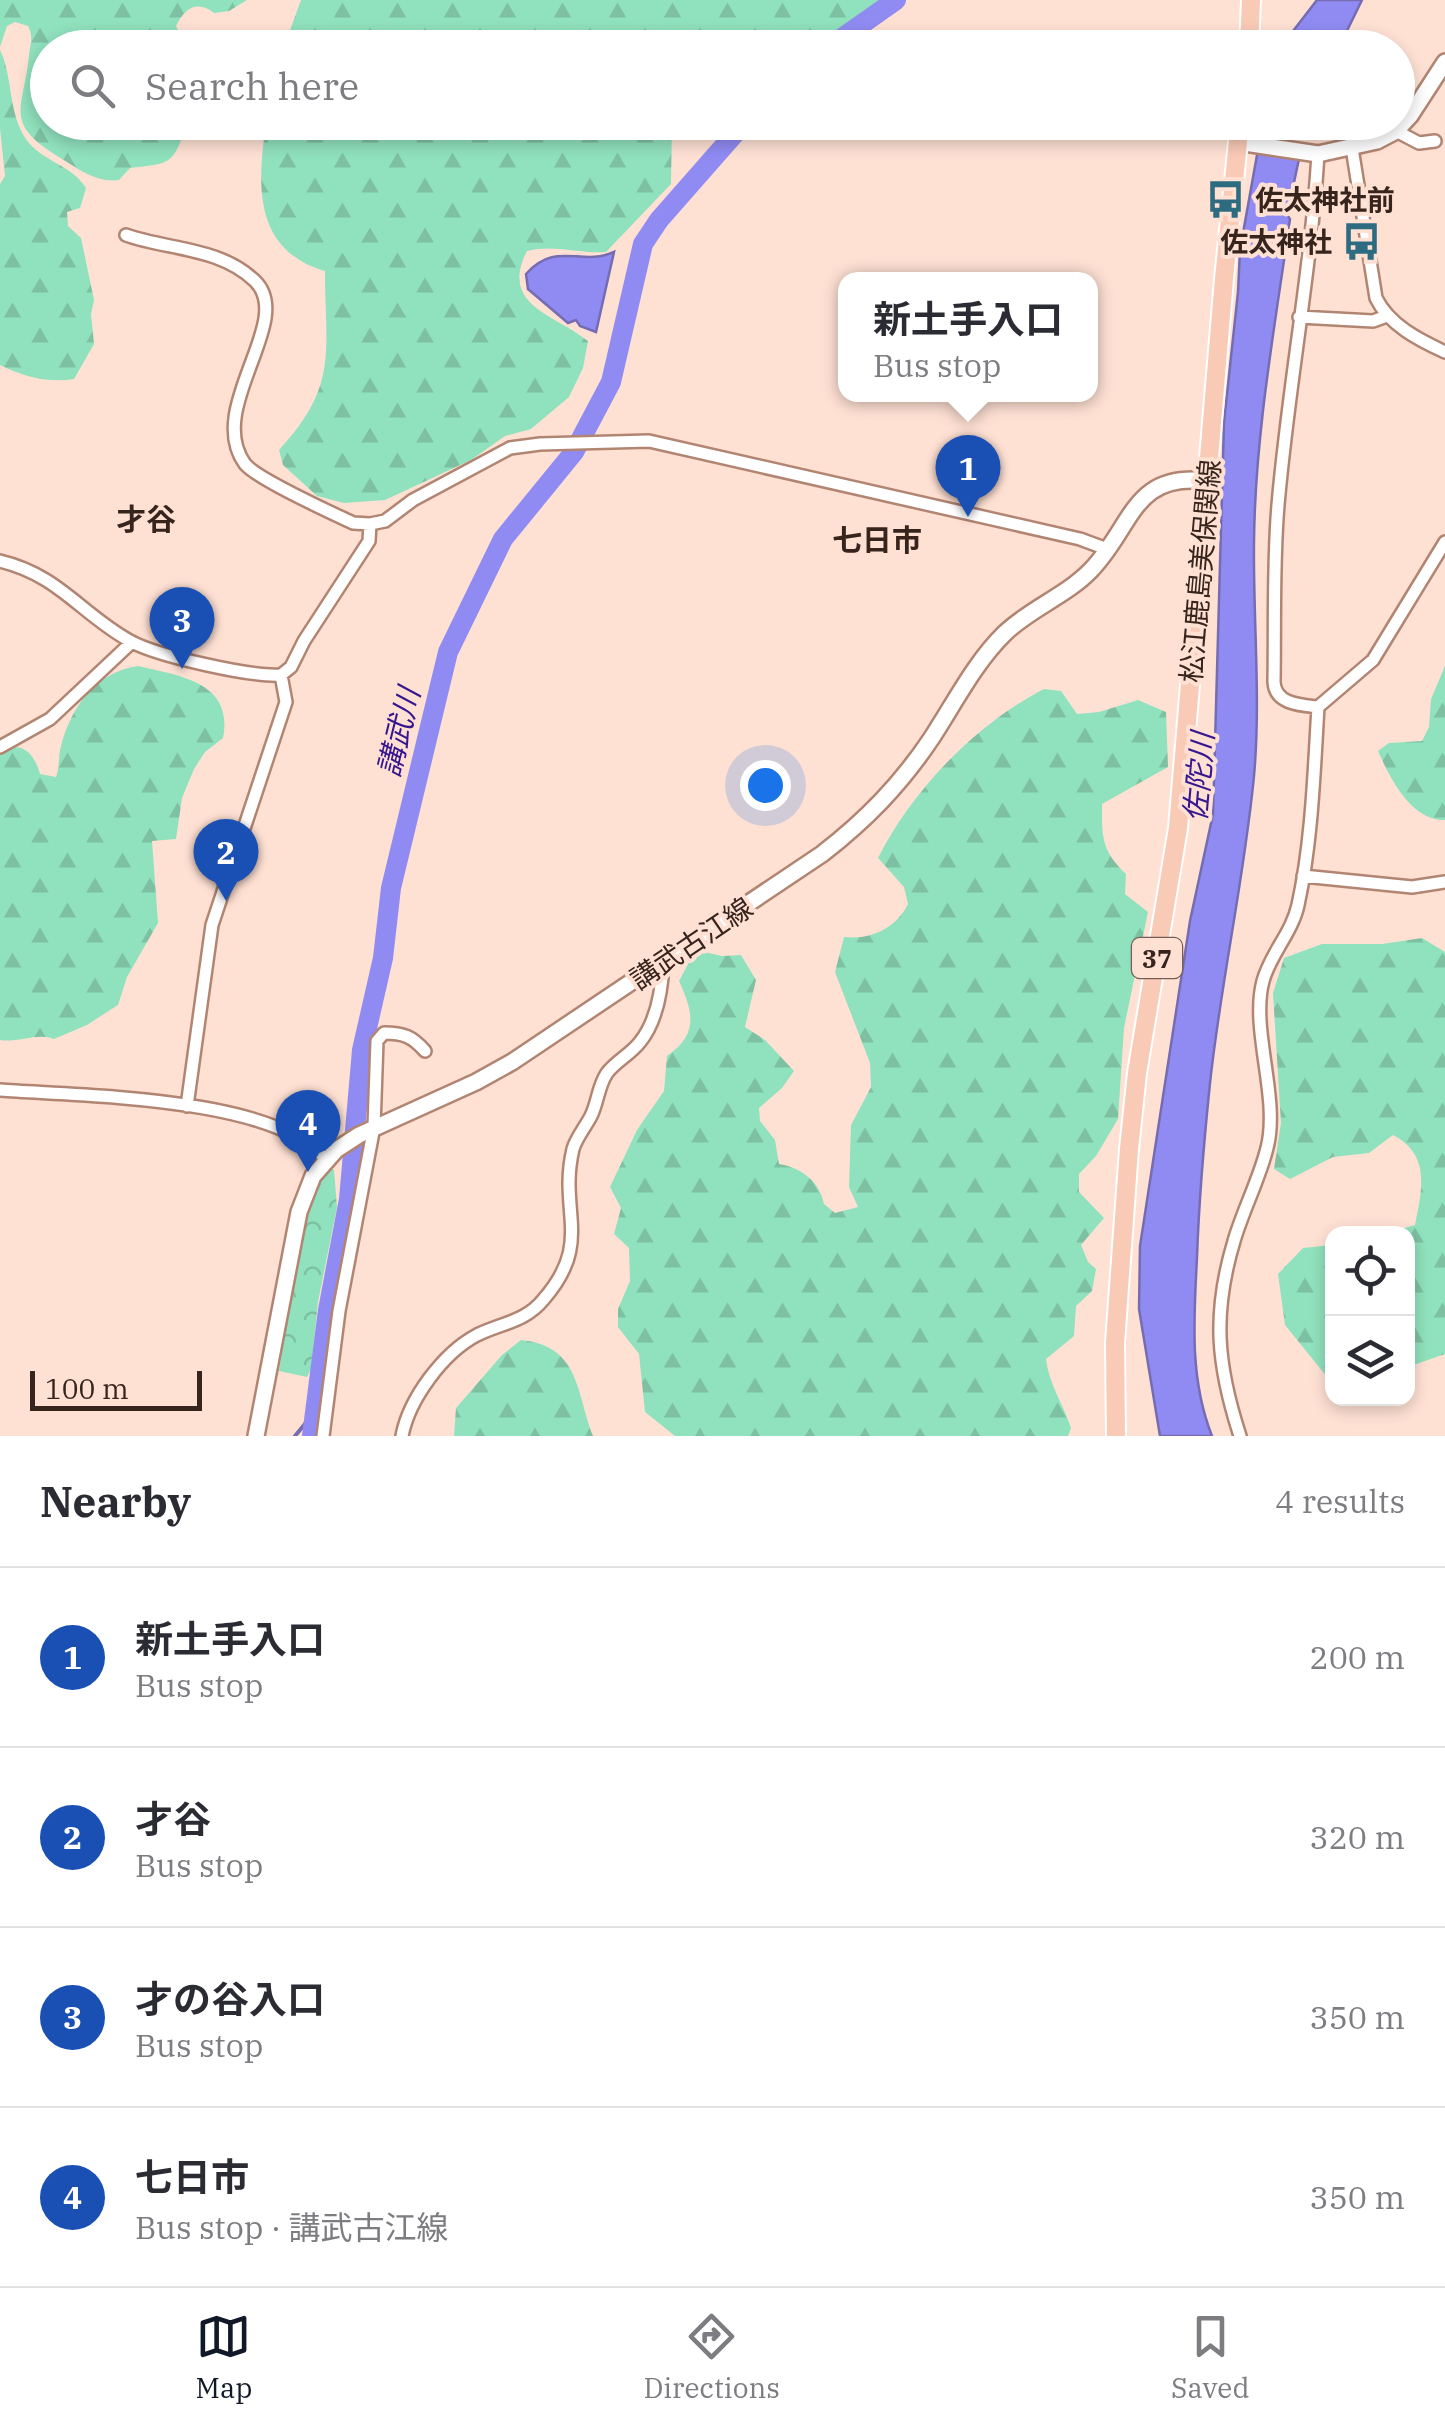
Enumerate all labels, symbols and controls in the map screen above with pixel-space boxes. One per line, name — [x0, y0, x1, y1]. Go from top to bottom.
search box — [30, 30, 1415, 140]
icon: search — [65, 58, 120, 113]
text: Search here — [145, 61, 359, 110]
bus stop icon: 佐太神社前 — [1204, 178, 1246, 220]
place label: 佐太神社前 — [1255, 181, 1395, 218]
bus stop icon: 佐太神社 — [1341, 220, 1383, 262]
place label: 佐太神社 — [1220, 223, 1332, 260]
popup — [838, 272, 1098, 402]
text: 新土手入口 — [873, 294, 1063, 343]
text: Bus stop — [873, 344, 1001, 386]
pin: 1 — [936, 434, 1000, 517]
street label: 松江鹿島美保関線 — [1172, 458, 1228, 684]
district label: 才谷 — [116, 499, 176, 538]
district label: 七日市 — [832, 520, 922, 559]
pin: 3 — [150, 586, 214, 669]
water label: 講武川 — [368, 681, 429, 780]
water label: 佐陀川 — [1175, 727, 1222, 824]
your location — [740, 760, 791, 811]
pin: 2 — [194, 818, 258, 901]
street label: 講武古江線 — [623, 889, 759, 997]
road number: 37 — [1132, 938, 1182, 978]
pin: 4 — [276, 1090, 340, 1172]
map controls — [1325, 1226, 1415, 1406]
button: locate — [1325, 1226, 1415, 1316]
button: layers — [1325, 1316, 1415, 1406]
scale bar — [30, 1366, 202, 1410]
text: 100 m — [45, 1370, 129, 1407]
text: Nearby — [40, 1474, 191, 1529]
text: 4 results — [1275, 1480, 1405, 1522]
text: 新土手入口 — [135, 1614, 325, 1663]
text: 1 — [63, 1636, 82, 1678]
text: 200 m — [1309, 1636, 1405, 1678]
text: Bus stop — [135, 1664, 263, 1706]
text: 才谷 — [135, 1794, 211, 1843]
text: 2 — [63, 1816, 82, 1858]
text: 320 m — [1309, 1816, 1405, 1858]
text: Bus stop — [135, 1844, 263, 1886]
text: 才の谷入口 — [135, 1974, 325, 2023]
text: 3 — [63, 1996, 82, 2038]
text: 350 m — [1309, 1996, 1405, 2038]
text: Bus stop — [135, 2024, 263, 2066]
text: 七日市 — [135, 2152, 249, 2201]
text: 4 — [63, 2176, 82, 2218]
text: 350 m — [1309, 2176, 1405, 2218]
text: Bus stop · 講武古江線 — [135, 2206, 449, 2248]
tab: Map — [196, 2309, 252, 2406]
tab: Directions — [643, 2309, 780, 2406]
tab: Saved — [1171, 2309, 1249, 2406]

